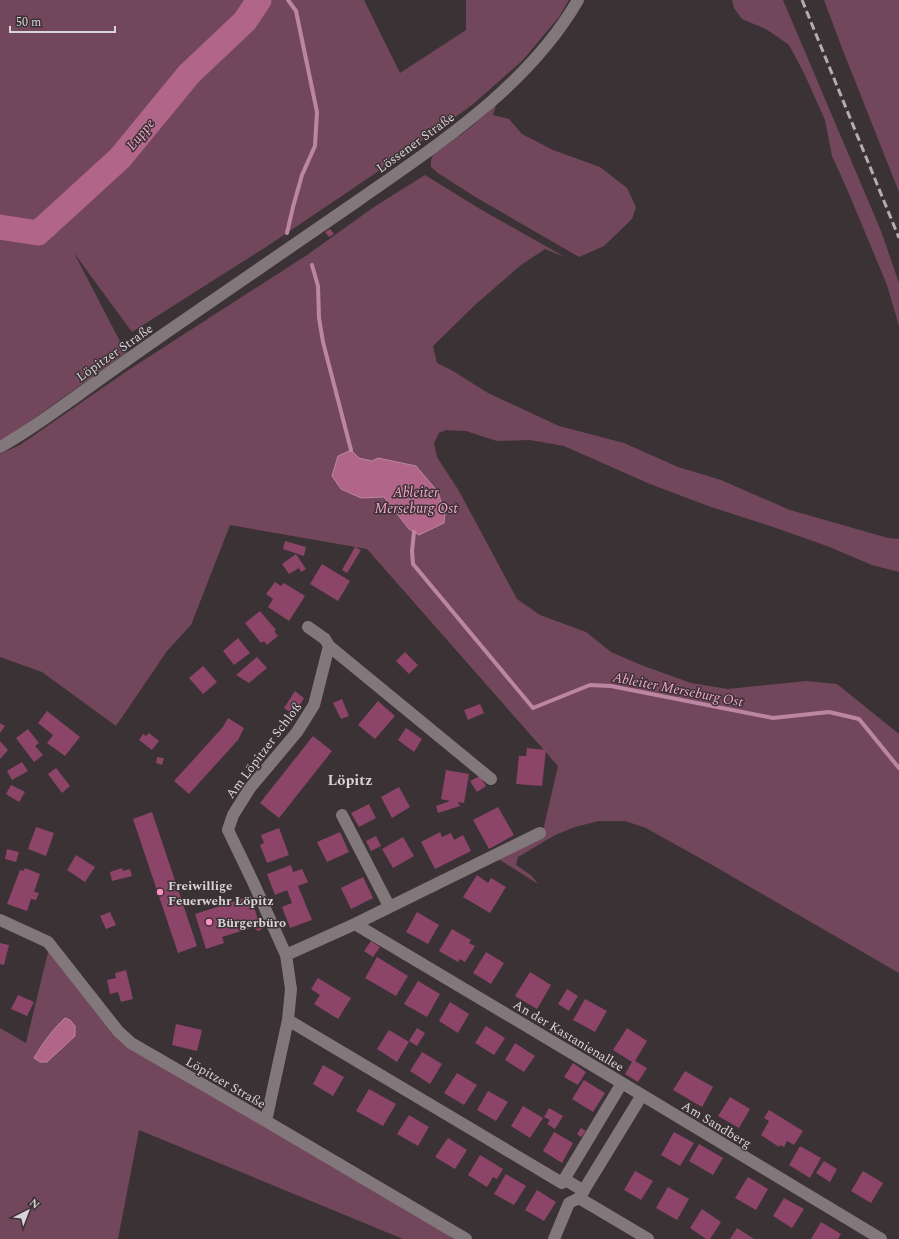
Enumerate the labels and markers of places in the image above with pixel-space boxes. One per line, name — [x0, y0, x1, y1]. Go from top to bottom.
place label: Freiwillige Feuerwehr Löpitz — [168, 876, 274, 911]
marker: Freiwillige Feuerwehr Löpitz — [155, 887, 165, 897]
place label: Bürgerbüro — [217, 913, 286, 933]
marker: Bürgerbüro — [204, 917, 214, 927]

